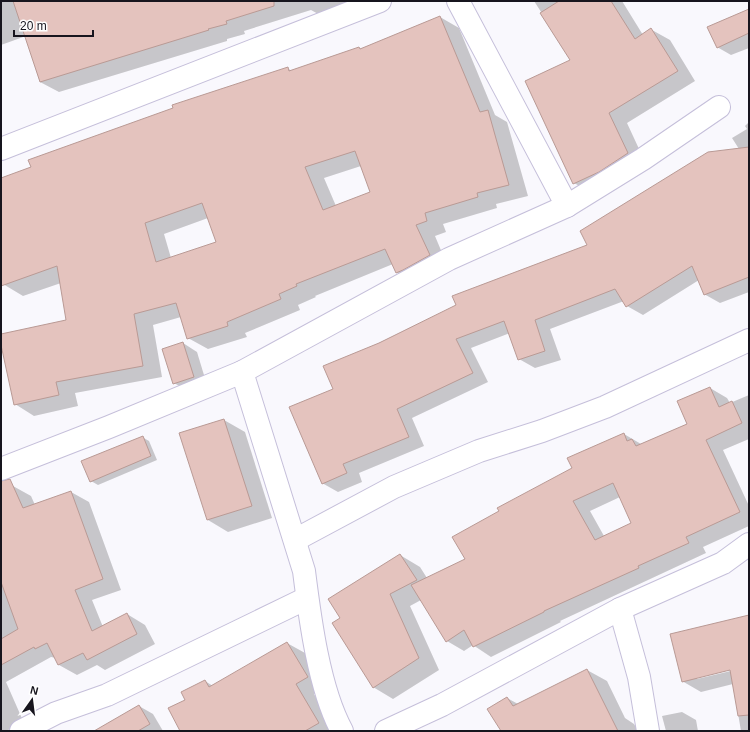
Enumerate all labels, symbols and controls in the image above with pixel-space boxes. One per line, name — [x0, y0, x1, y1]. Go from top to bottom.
scale bar — [14, 12, 93, 38]
text: 20 m — [20, 19, 47, 33]
north arrow — [12, 680, 52, 720]
text: N — [29, 684, 40, 697]

